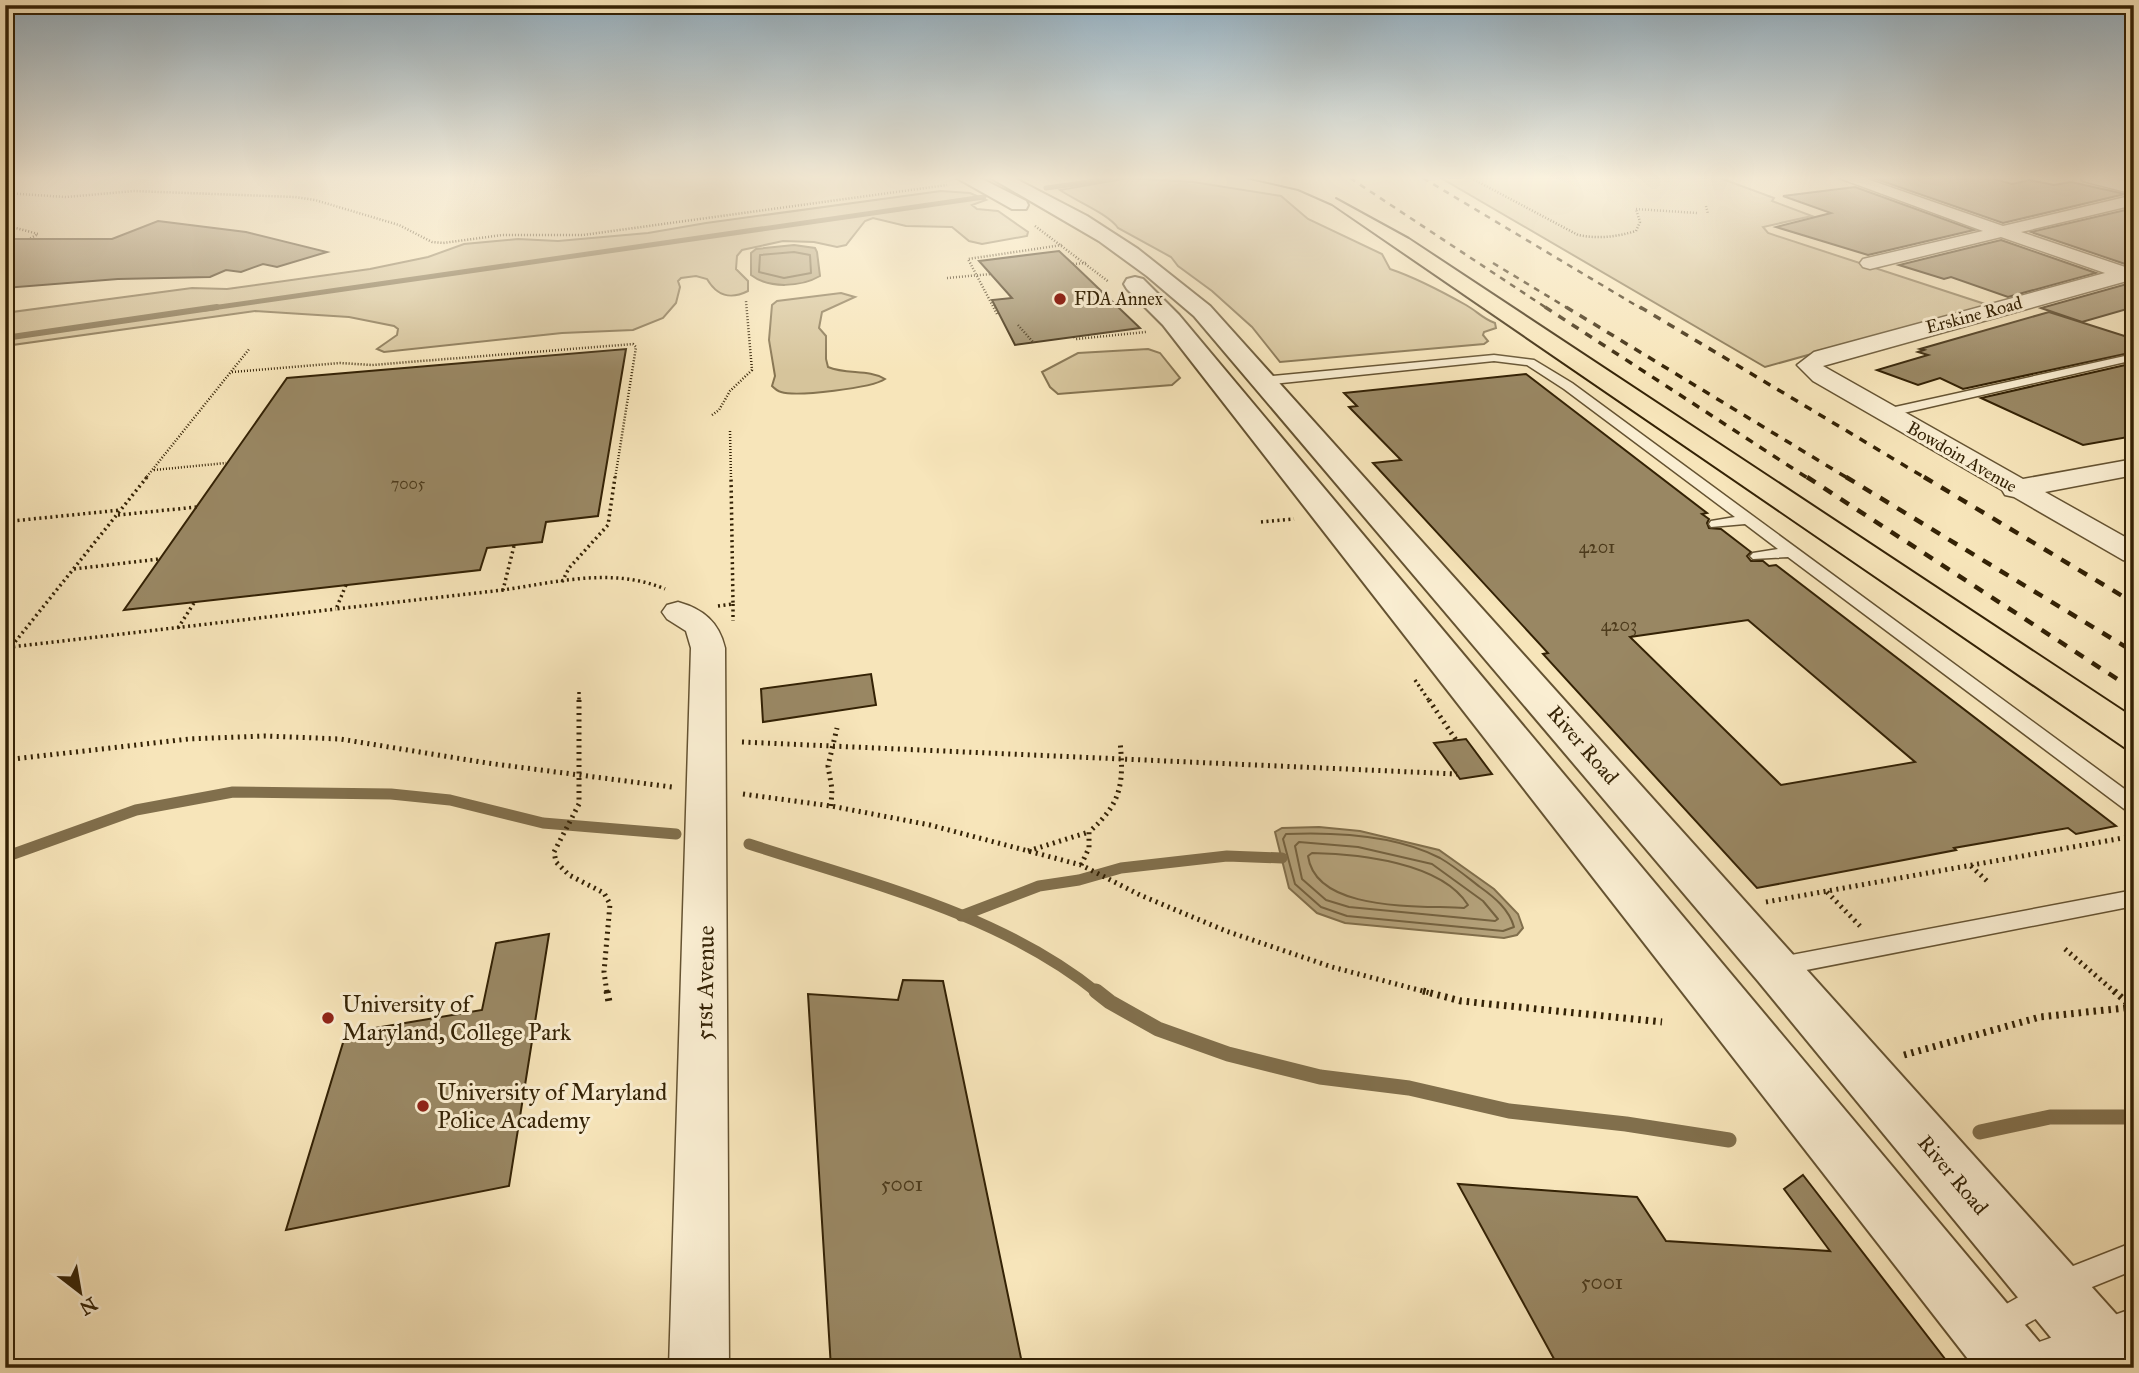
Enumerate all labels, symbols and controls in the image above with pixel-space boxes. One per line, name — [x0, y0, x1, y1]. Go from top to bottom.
place label: FDA Annex — [1074, 288, 1163, 310]
marker: FDA Annex — [1052, 291, 1068, 307]
street label: Erskine Road — [1923, 292, 2025, 338]
street label: Bowdoin Avenue — [1903, 417, 2021, 497]
house number: 7005 — [391, 474, 426, 493]
house number: 4201 — [1579, 536, 1615, 558]
house number: 4203 — [1601, 614, 1637, 636]
street label: River Road — [1542, 700, 1625, 790]
street label: 51st Avenue — [689, 925, 721, 1041]
place label: University of Maryland, College Park — [342, 989, 572, 1047]
marker: University of Maryland, College Park — [320, 1010, 336, 1026]
place label: University of Maryland Police Academy — [437, 1077, 667, 1135]
marker: University of Maryland Police Academy — [415, 1098, 431, 1114]
street label: River Road — [1912, 1130, 1994, 1220]
house number: 5001 — [881, 1171, 923, 1197]
north arrow — [46, 1258, 116, 1328]
house number: 5001 — [1581, 1269, 1623, 1295]
text: N — [76, 1292, 101, 1320]

